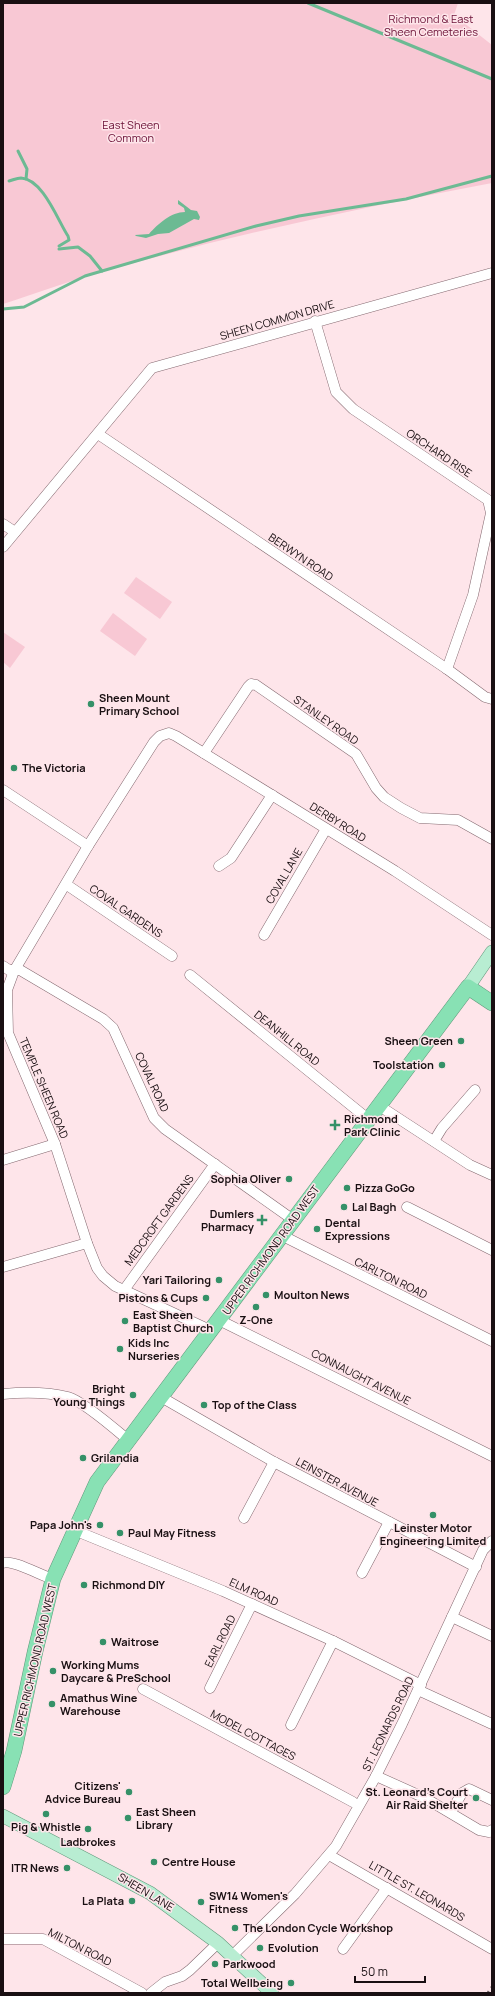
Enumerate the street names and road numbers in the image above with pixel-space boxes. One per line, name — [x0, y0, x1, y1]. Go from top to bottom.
street label: SHEEN COMMON DRIVE — [218, 296, 336, 343]
street label: ORCHARD RISE — [403, 425, 475, 480]
street label: BERWYN ROAD — [266, 529, 337, 584]
street label: STANLEY ROAD — [291, 692, 362, 748]
street label: DERBY ROAD — [307, 798, 369, 845]
street label: COVAL LANE — [262, 845, 306, 906]
street label: COVAL GARDENS — [87, 881, 166, 941]
street label: DEANHILL ROAD — [251, 1007, 323, 1069]
street label: TEMPLE SHEEN ROAD — [16, 1035, 73, 1141]
street label: COVAL ROAD — [132, 1049, 173, 1114]
street label: MEDCROFT GARDENS — [120, 1171, 197, 1268]
street label: UPPER RICHMOND ROAD WEST — [219, 1182, 323, 1317]
street label: CARLTON ROAD — [352, 1253, 430, 1302]
street label: CONNAUGHT AVENUE — [309, 1345, 414, 1408]
street label: LEINSTER AVENUE — [293, 1453, 381, 1510]
street label: ELM ROAD — [227, 1574, 281, 1609]
street label: UPPER RICHMOND ROAD WEST — [10, 1582, 60, 1738]
street label: EARL ROAD — [200, 1612, 239, 1669]
street label: ST. LEONARDS ROAD — [358, 1674, 417, 1774]
street label: MODEL COTTAGES — [208, 1706, 299, 1763]
street label: LITTLE ST. LEONARDS — [367, 1857, 468, 1924]
street label: SHEEN LANE — [115, 1869, 177, 1914]
street label: MILTON ROAD — [46, 1924, 115, 1969]

